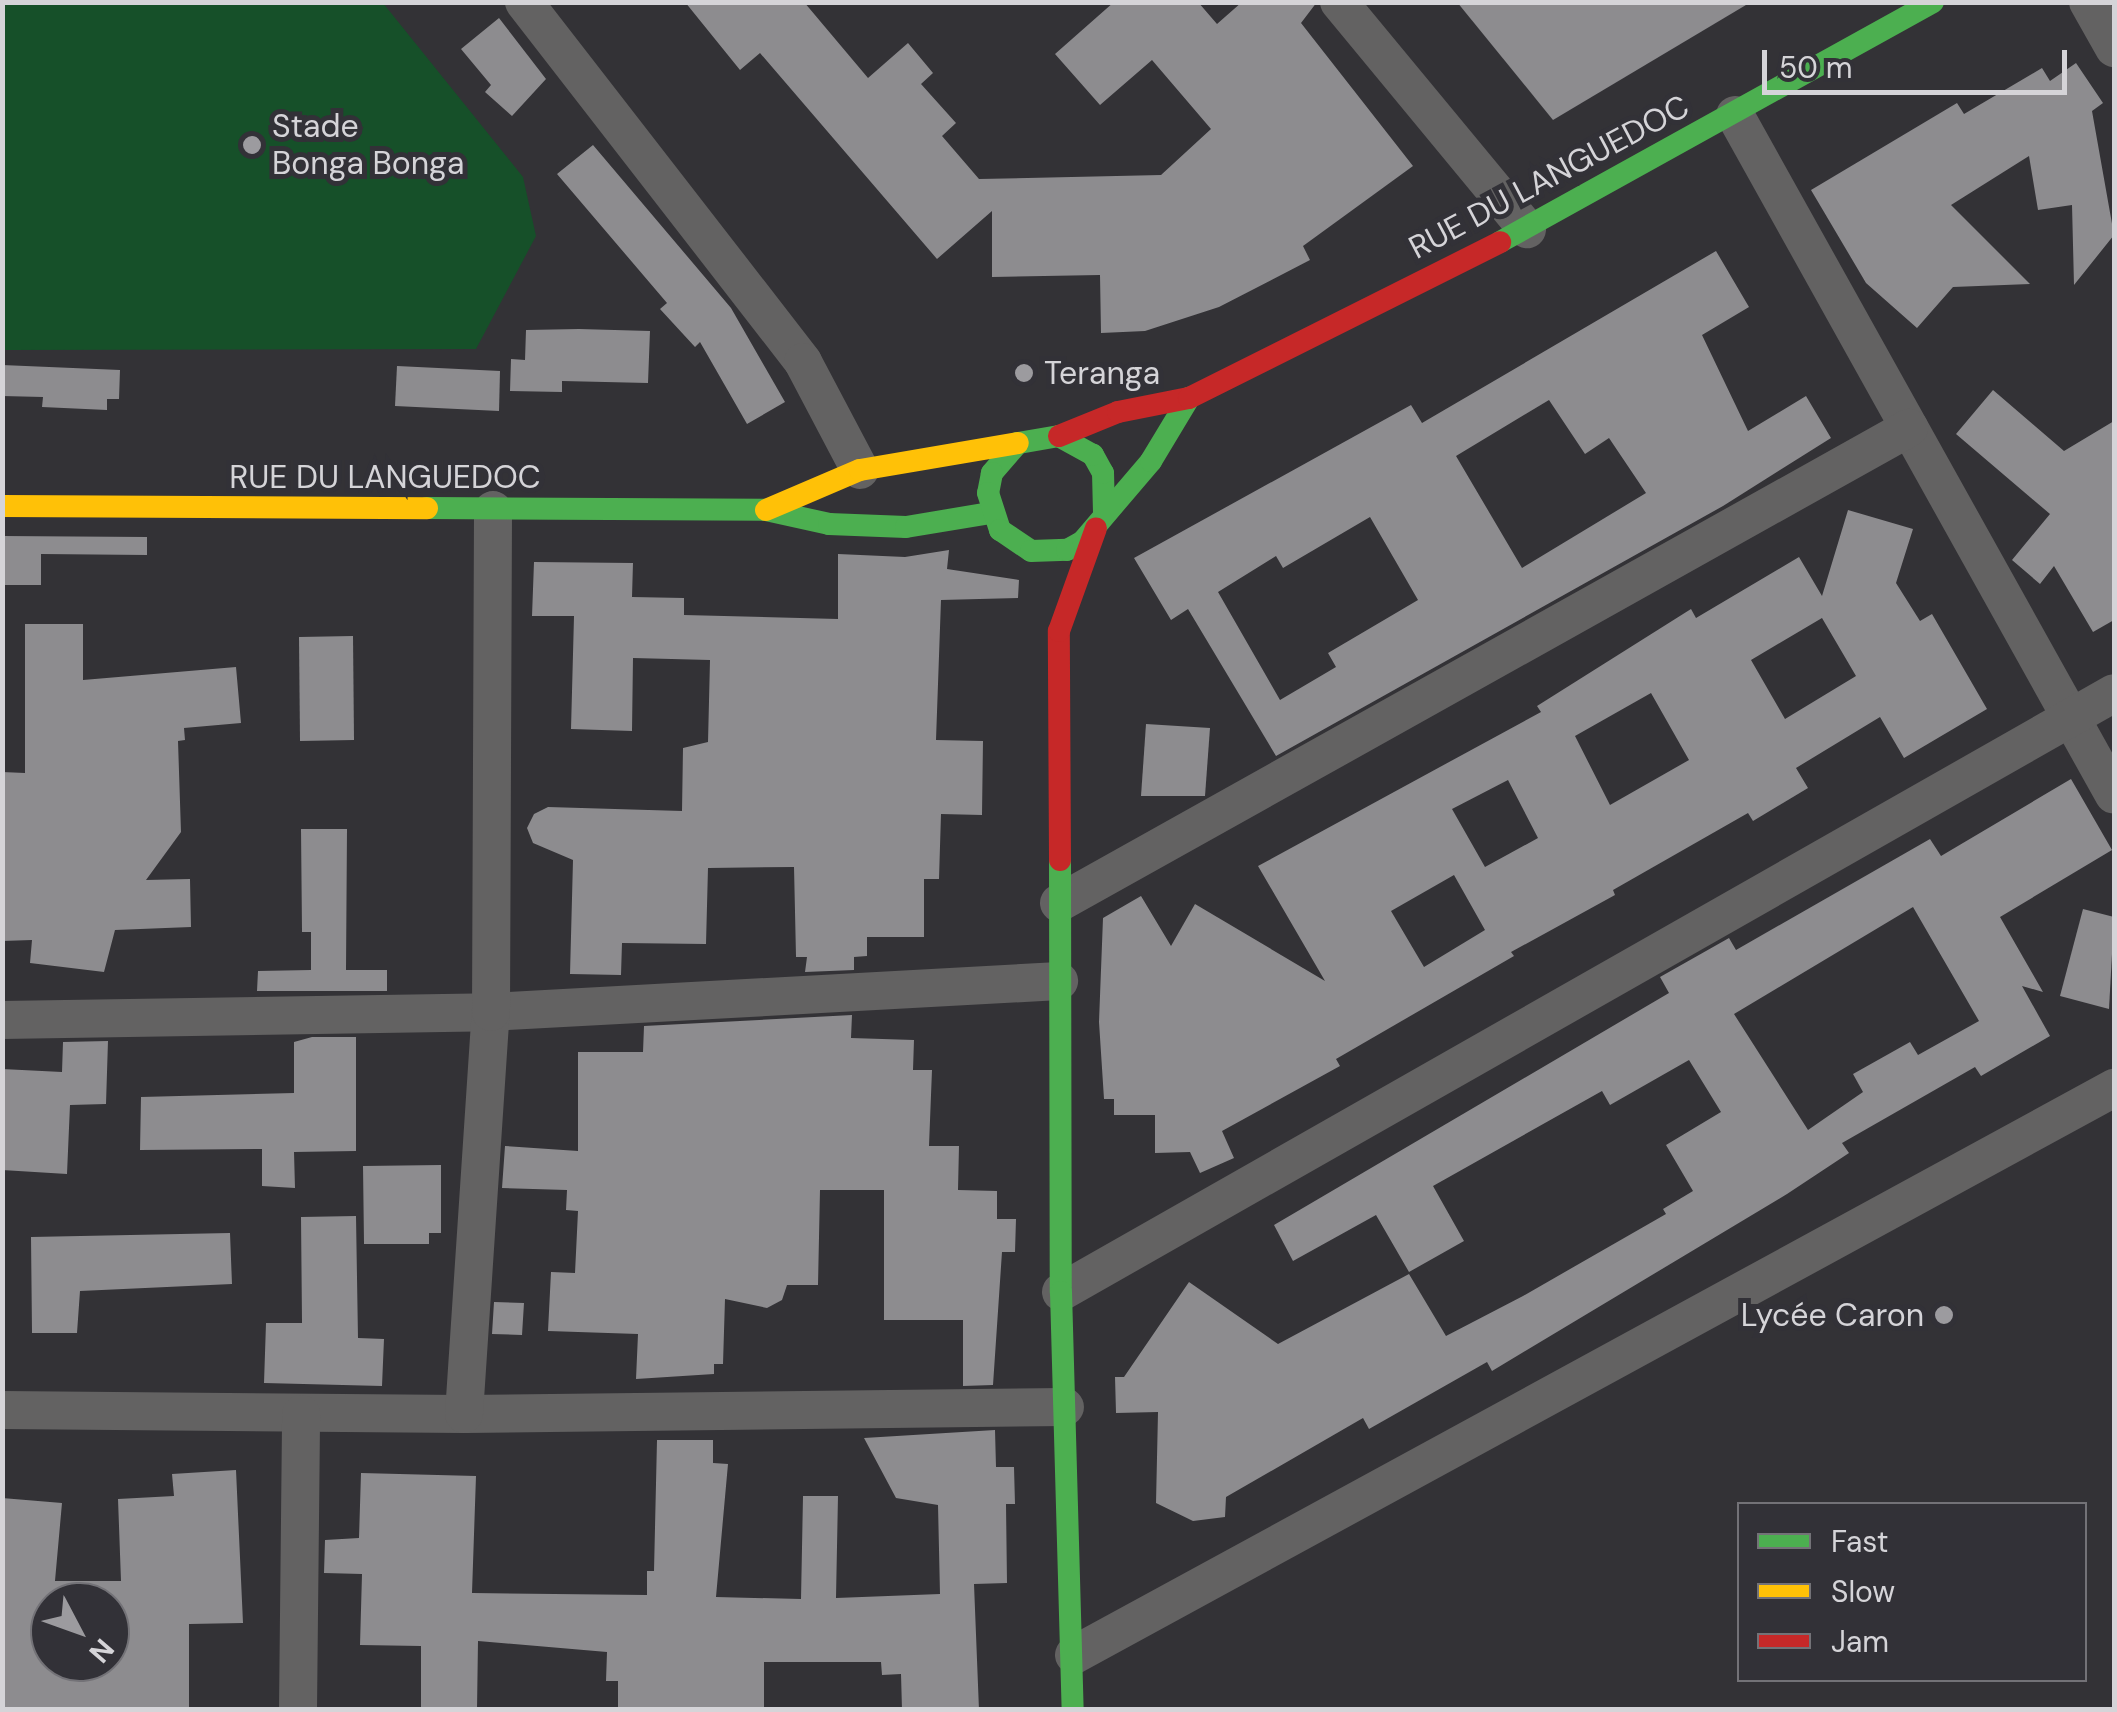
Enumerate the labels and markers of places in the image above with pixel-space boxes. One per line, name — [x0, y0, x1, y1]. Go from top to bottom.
place label: Stade Bonga Bonga — [272, 108, 464, 183]
marker: Stade Bonga Bonga — [241, 134, 263, 156]
place label: Teranga — [1044, 354, 1160, 392]
marker: Teranga — [1013, 362, 1035, 384]
place label: Lycée Caron — [1741, 1296, 1924, 1334]
marker: Lycée Caron — [1933, 1304, 1955, 1326]

